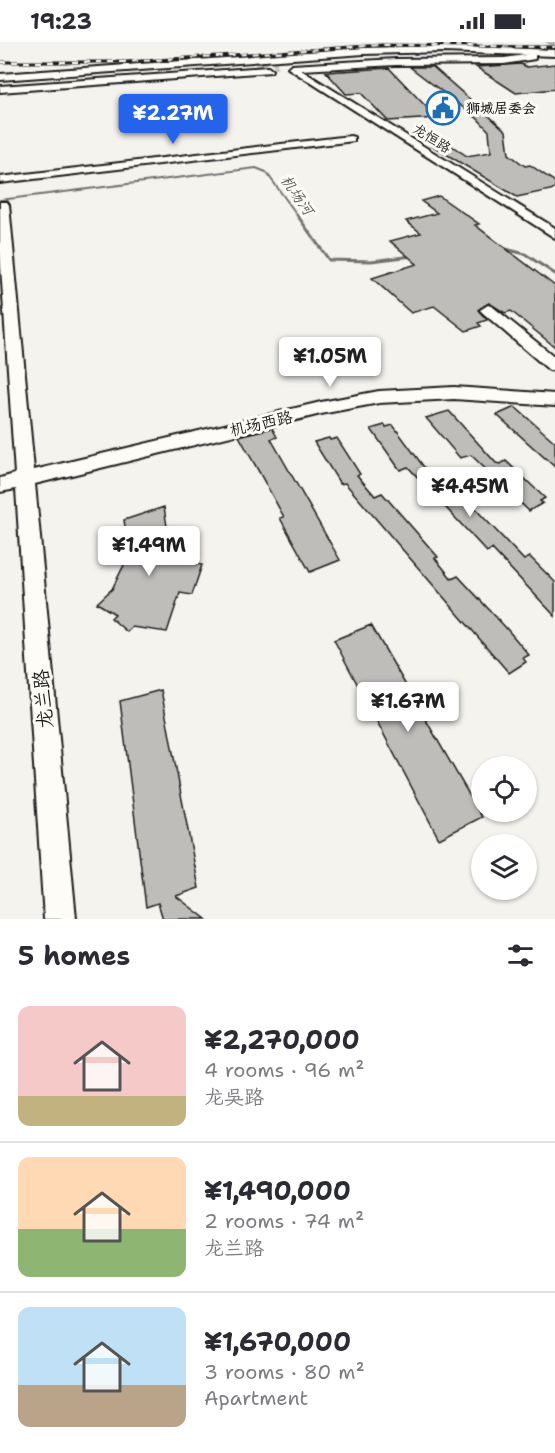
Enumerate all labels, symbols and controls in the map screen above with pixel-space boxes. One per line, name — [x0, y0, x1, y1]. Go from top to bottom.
text: 19:23 — [30, 7, 92, 36]
public building icon: 狮城居委会 — [425, 90, 461, 126]
pin: ¥2.27M — [124, 94, 222, 145]
place label: 狮城居委会 — [466, 99, 536, 117]
text: ¥2.27M — [133, 100, 213, 126]
street label: 龙恒路 — [409, 119, 455, 157]
water label: 机场河 — [276, 171, 320, 222]
pin: ¥1.05M — [281, 337, 379, 388]
text: ¥1.05M — [293, 343, 367, 369]
street label: 机场西路 — [228, 406, 295, 441]
pin: ¥4.45M — [421, 467, 519, 518]
text: ¥4.45M — [431, 473, 509, 499]
pin: ¥1.49M — [100, 526, 198, 577]
text: ¥1.49M — [112, 532, 186, 558]
street label: 龙兰路 — [27, 667, 59, 730]
pin: ¥1.67M — [359, 682, 457, 733]
text: ¥1.67M — [371, 688, 445, 714]
map controls — [471, 756, 537, 900]
button: locate — [471, 756, 537, 822]
button: layers — [471, 834, 537, 900]
text: 5 homes — [18, 938, 130, 973]
icon: filters — [504, 939, 537, 972]
text: ¥2,270,000 — [204, 1022, 360, 1057]
icon: home — [66, 1030, 138, 1102]
text: 4 rooms · 96 m² — [204, 1057, 365, 1083]
text: 龙吴路 — [204, 1084, 264, 1110]
text: ¥1,490,000 — [204, 1173, 351, 1208]
icon: home — [66, 1181, 138, 1253]
text: 2 rooms · 74 m² — [204, 1208, 364, 1234]
text: 龙兰路 — [204, 1235, 264, 1261]
text: ¥1,670,000 — [204, 1324, 351, 1359]
icon: home — [66, 1331, 138, 1403]
text: 3 rooms · 80 m² — [204, 1359, 365, 1385]
text: Apartment — [204, 1385, 308, 1411]

